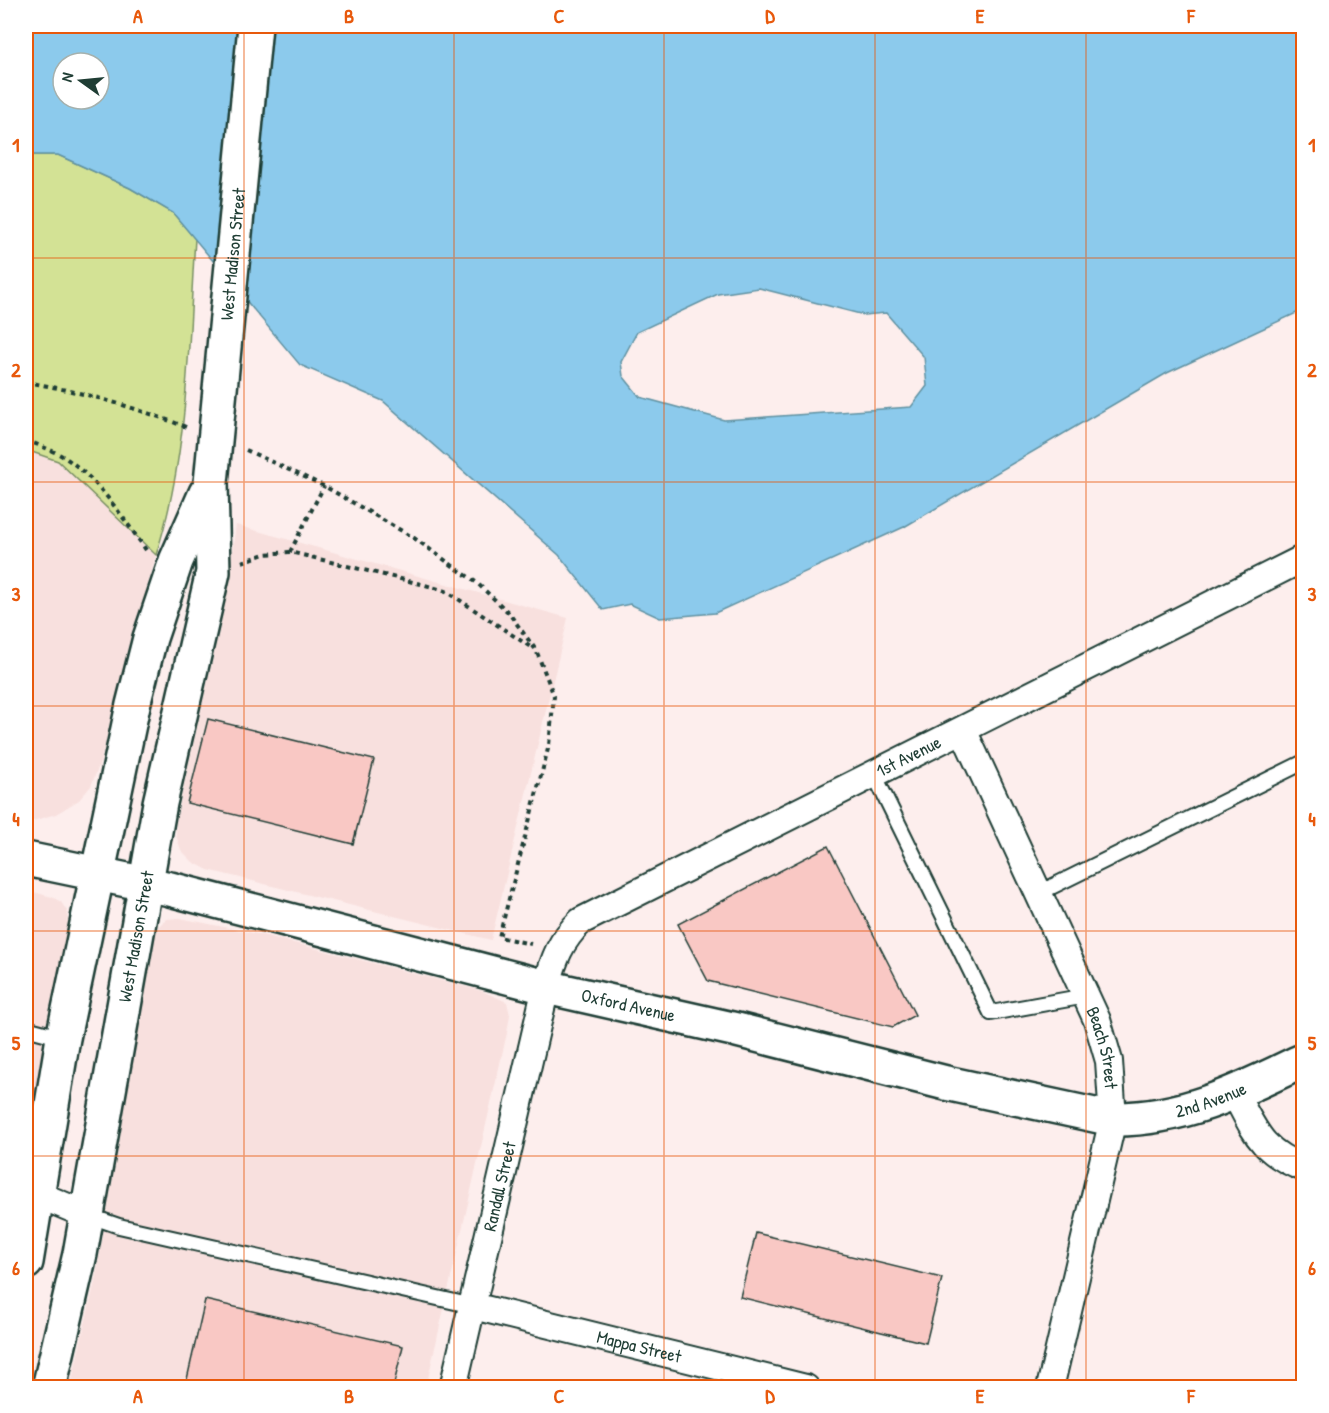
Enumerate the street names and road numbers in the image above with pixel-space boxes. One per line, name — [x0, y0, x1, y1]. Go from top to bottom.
street label: West Madison Street — [214, 186, 251, 321]
street label: 1st Avenue — [872, 729, 945, 783]
street label: West Madison Street — [112, 868, 160, 1004]
street label: Oxford Avenue — [579, 982, 678, 1028]
street label: Beach Street — [1080, 1002, 1124, 1090]
street label: 2nd Avenue — [1173, 1076, 1250, 1123]
street label: Randall Street — [477, 1138, 522, 1234]
street label: Mappa Street — [594, 1324, 685, 1369]

